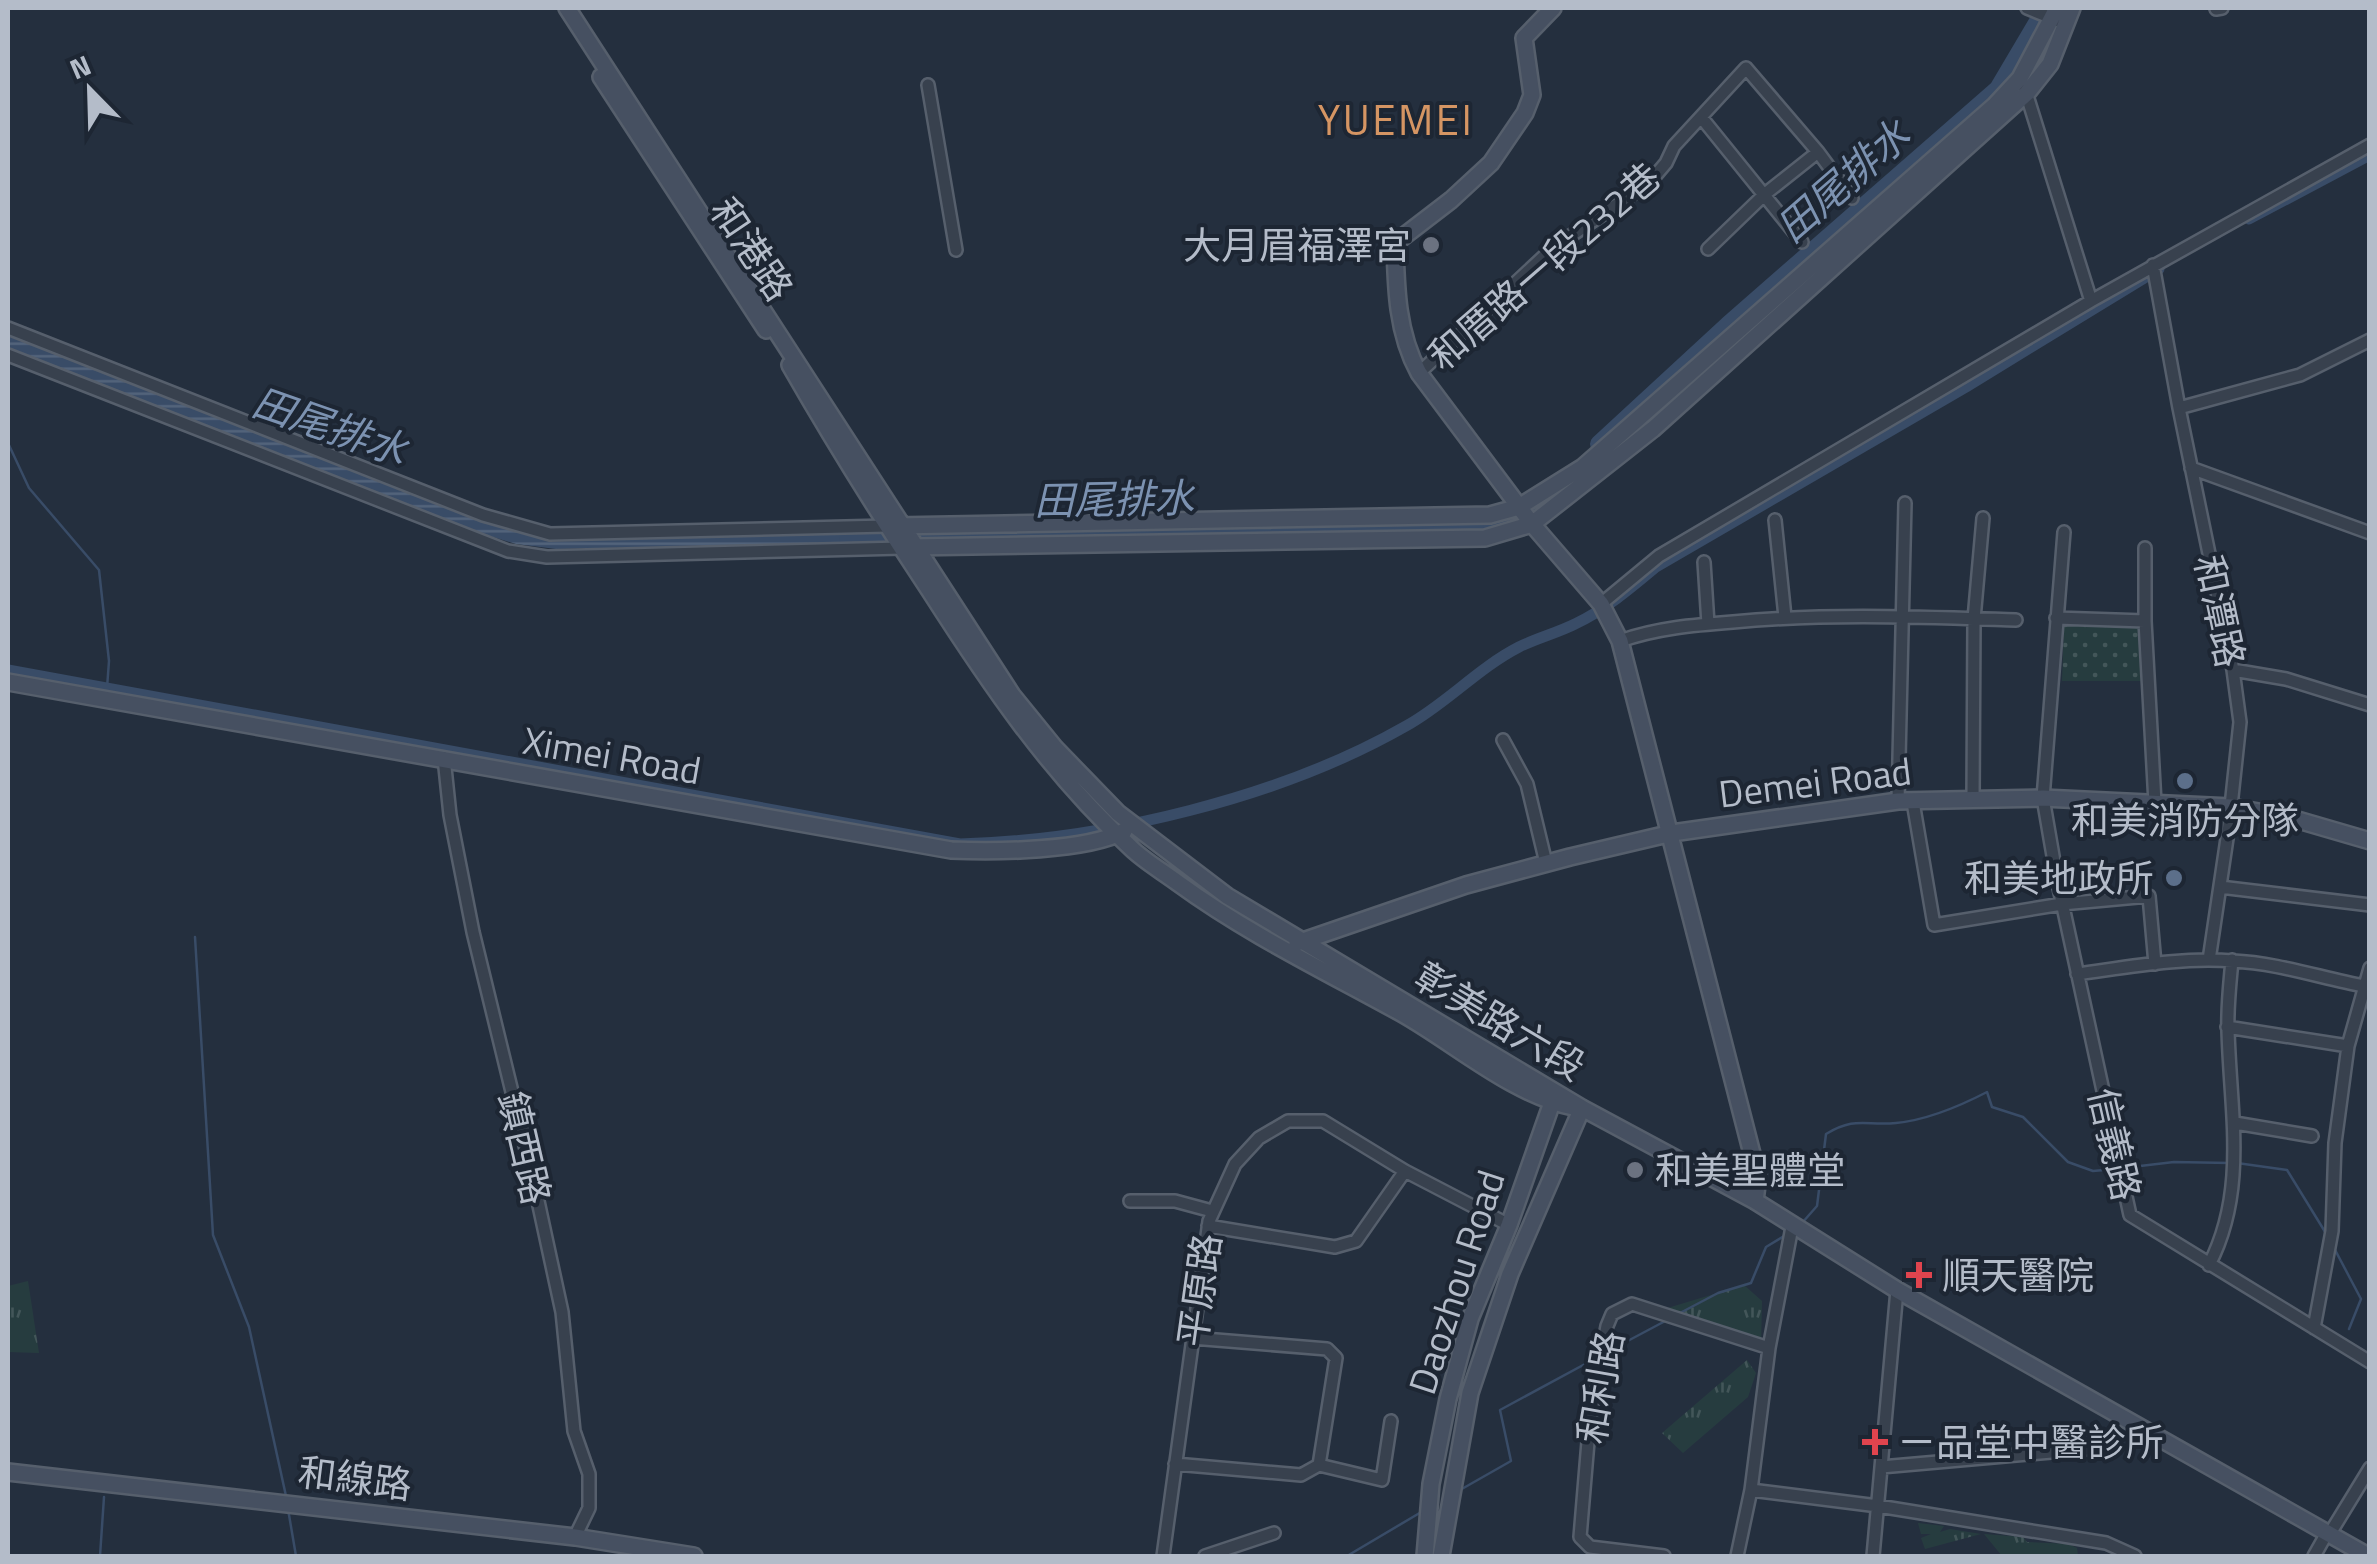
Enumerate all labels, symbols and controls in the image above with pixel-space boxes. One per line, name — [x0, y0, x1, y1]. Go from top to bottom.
north arrow — [40, 40, 140, 140]
text: N — [63, 43, 97, 90]
district label: YUEMEI — [1318, 87, 1474, 151]
water label: 田尾排水 — [1763, 104, 1925, 257]
street label: 和厝路一段232巷 — [1415, 148, 1673, 384]
street label: 和港路 — [696, 186, 808, 312]
place label: 大月眉福澤宮 — [1183, 216, 1411, 274]
marker: 大月眉福澤宮 — [1420, 234, 1442, 256]
water label: 田尾排水 — [244, 371, 417, 482]
water label: 田尾排水 — [1033, 467, 1197, 531]
street label: 和潭路 — [2180, 549, 2260, 673]
street label: Ximei Road — [519, 711, 705, 799]
street label: Demei Road — [1715, 741, 1915, 823]
marker: 和美消防分隊 — [2174, 770, 2196, 792]
place label: 和美消防分隊 — [2071, 791, 2299, 849]
place label: 和美地政所 — [1964, 849, 2154, 907]
marker: 和美地政所 — [2163, 867, 2185, 889]
street label: 彰美路六段 — [1404, 947, 1596, 1095]
street label: 信義路 — [2074, 1082, 2156, 1206]
street label: 鎮西路 — [484, 1086, 566, 1210]
place label: 和美聖體堂 — [1655, 1141, 1845, 1199]
marker: 和美聖體堂 — [1624, 1159, 1646, 1181]
street label: Daozhou Road — [1393, 1163, 1519, 1401]
street label: 平原路 — [1162, 1230, 1236, 1350]
place label: 順天醫院 — [1942, 1246, 2094, 1304]
marker: 順天醫院 — [1906, 1262, 1932, 1288]
street label: 和利路 — [1562, 1326, 1638, 1448]
place label: ㄧ品堂中醫診所 — [1898, 1413, 2164, 1471]
marker: ㄧ品堂中醫診所 — [1862, 1429, 1888, 1455]
street label: 和線路 — [295, 1442, 415, 1514]

